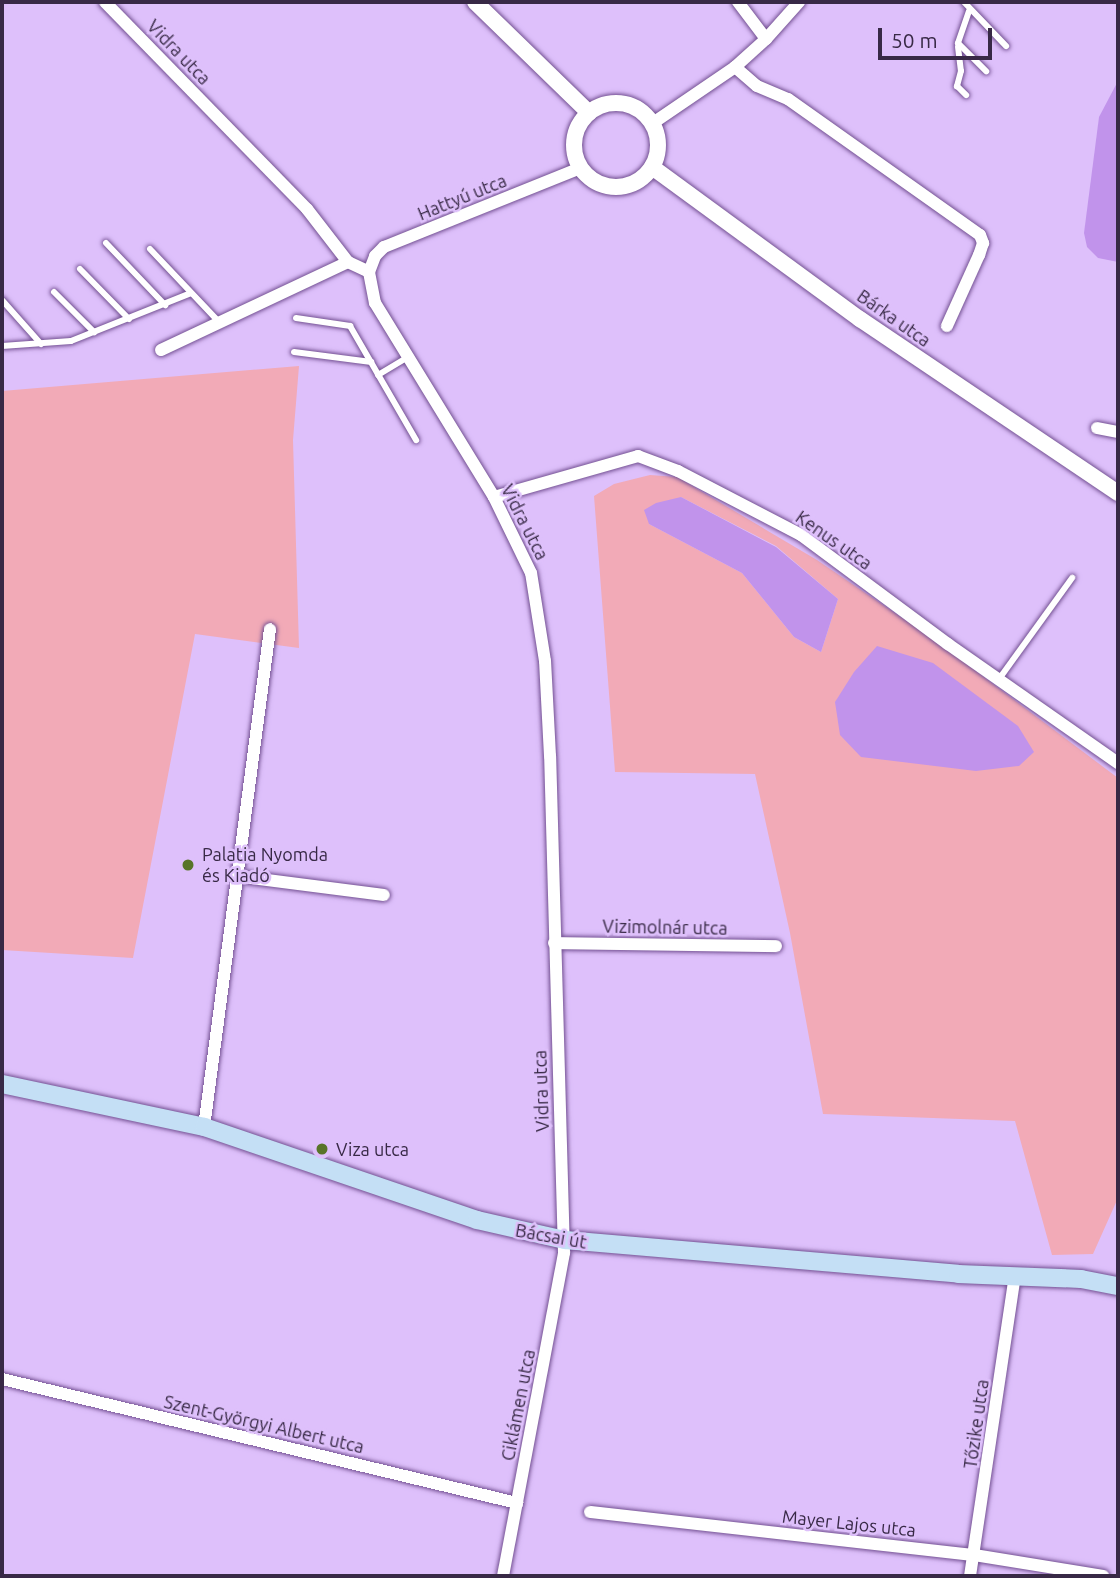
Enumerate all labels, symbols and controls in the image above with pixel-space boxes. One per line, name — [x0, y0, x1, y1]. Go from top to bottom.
scale bar — [882, 14, 996, 58]
street label: Vidra utca — [143, 15, 215, 89]
text: 50 m — [891, 28, 938, 52]
street label: Hattyú utca — [414, 169, 510, 225]
street label: Bárka utca — [853, 285, 935, 351]
street label: Vidra utca — [497, 481, 553, 563]
street label: Kenus utca — [792, 506, 876, 574]
place label: Palatia Nyomda és Kiadó — [202, 844, 328, 886]
marker: Palatia Nyomda és Kiadó — [180, 857, 196, 873]
street label: Vizimolnár utca — [602, 915, 728, 939]
street label: Vidra utca — [529, 1050, 553, 1132]
place label: Viza utca — [336, 1138, 409, 1160]
marker: Viza utca — [314, 1141, 330, 1157]
street label: Bácsai út — [514, 1219, 588, 1253]
street label: Ciklámen utca — [497, 1347, 539, 1463]
street label: Tőzike utca — [959, 1378, 993, 1470]
street label: Szent-Györgyi Albert utca — [162, 1390, 366, 1458]
street label: Mayer Lajos utca — [781, 1505, 917, 1541]

